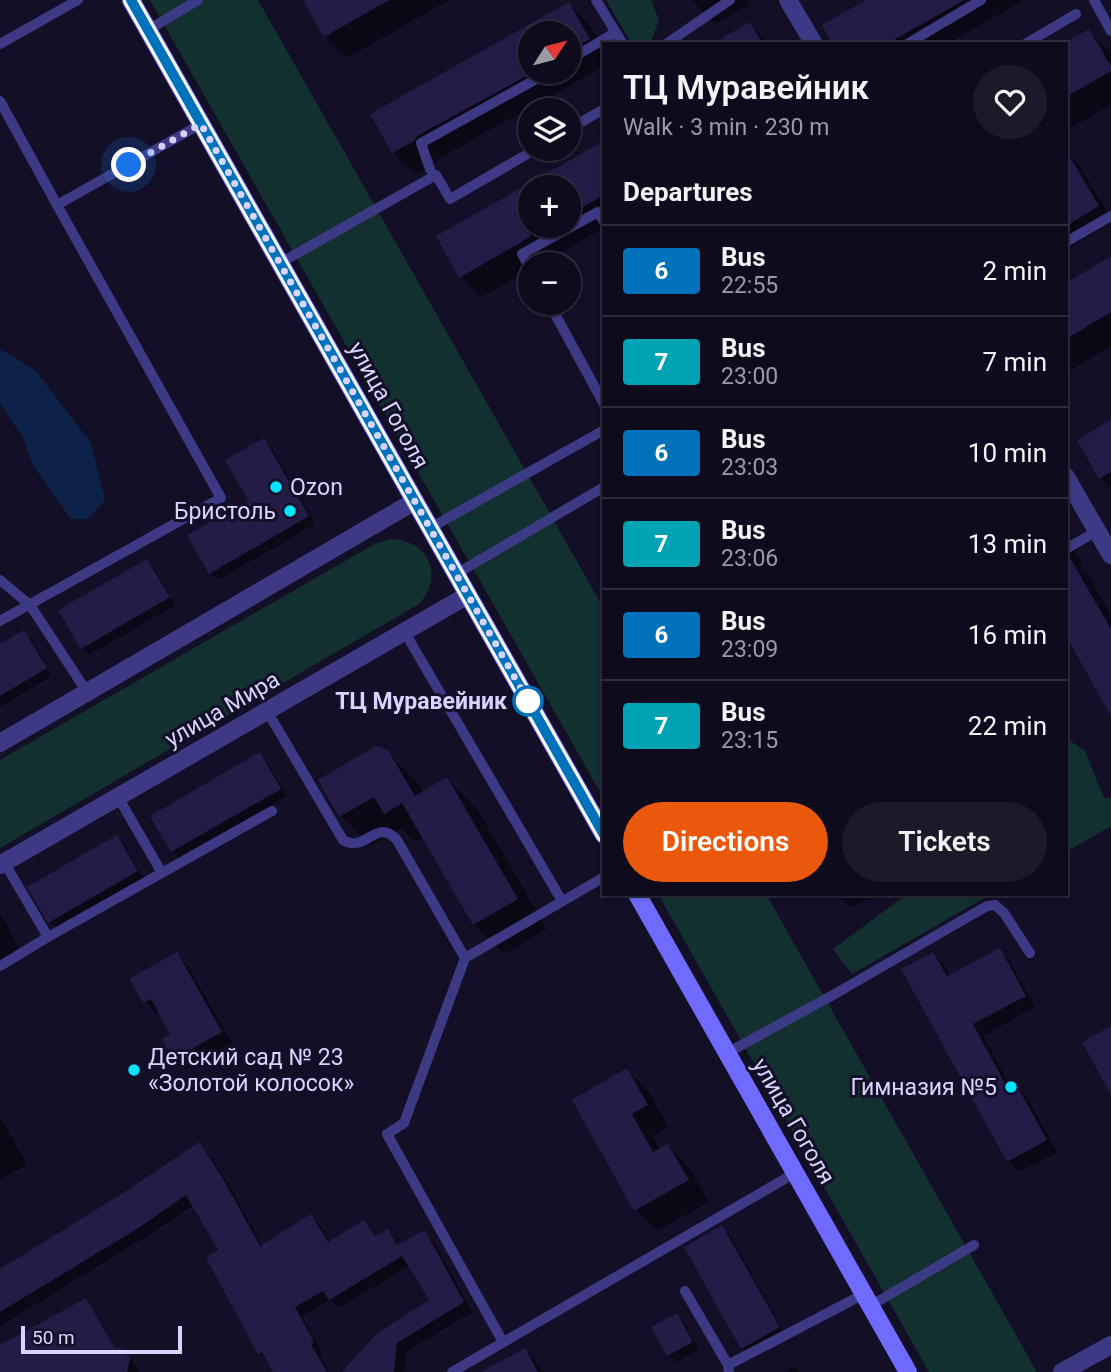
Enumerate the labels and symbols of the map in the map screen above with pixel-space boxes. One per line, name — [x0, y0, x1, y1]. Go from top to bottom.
north arrow — [518, 21, 581, 84]
your location — [111, 147, 146, 182]
street label: улица Гоголя — [343, 337, 435, 473]
place label: Ozon — [290, 474, 343, 501]
marker: Ozon — [268, 479, 284, 495]
place label: Бристоль — [174, 498, 276, 525]
marker: Бристоль — [282, 503, 298, 519]
street label: улица Мира — [160, 666, 284, 753]
marker: ТЦ Муравейник — [513, 686, 543, 716]
place label: ТЦ Муравейник — [335, 688, 507, 715]
place label: Детский сад № 23 «Золотой колосок» — [148, 1044, 354, 1097]
street label: улица Гоголя — [747, 1053, 840, 1189]
marker: Детский сад № 23 «Золотой колосок» — [126, 1062, 142, 1078]
place label: Гимназия №5 — [851, 1074, 997, 1101]
marker: Гимназия №5 — [1003, 1079, 1019, 1095]
scale bar — [21, 1323, 182, 1355]

